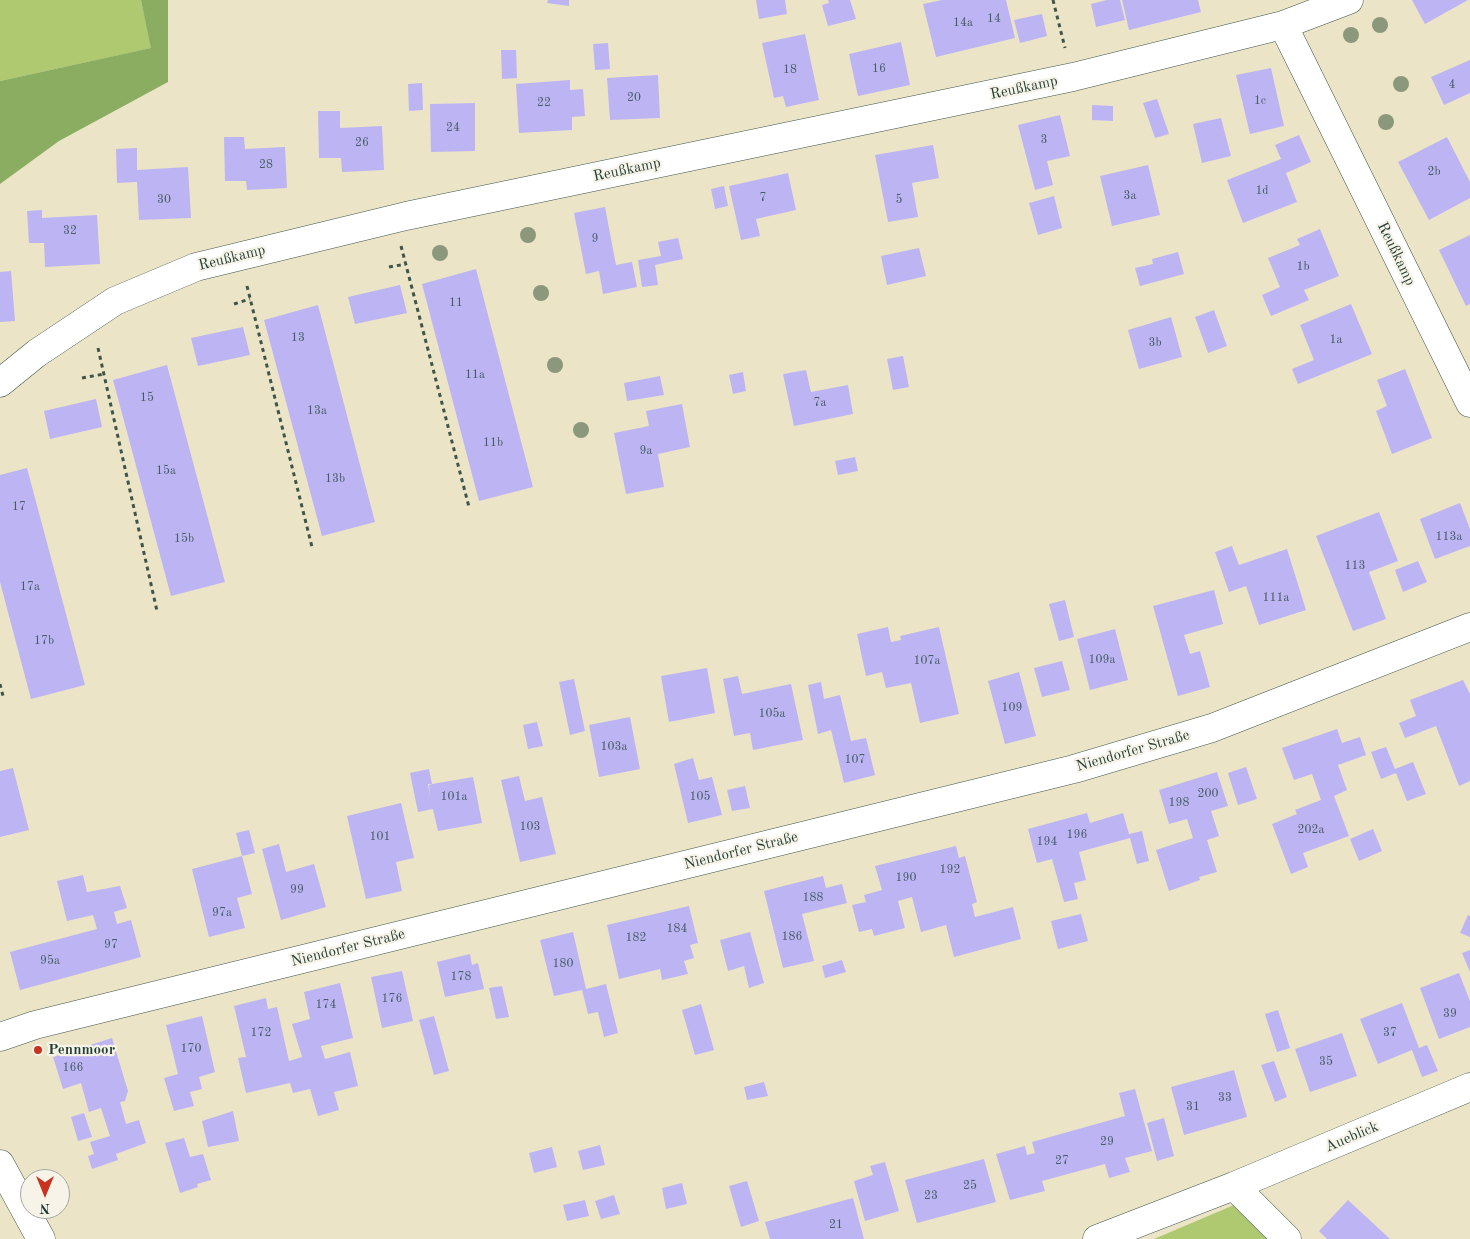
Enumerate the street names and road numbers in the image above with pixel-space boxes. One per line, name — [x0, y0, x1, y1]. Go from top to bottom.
street label: Reußkamp — [989, 72, 1059, 104]
street label: Reußkamp — [592, 154, 662, 186]
street label: Reußkamp — [1373, 219, 1419, 289]
street label: Reußkamp — [197, 241, 267, 275]
street label: Niendorfer Straße — [1074, 726, 1192, 776]
street label: Niendorfer Straße — [682, 828, 800, 874]
street label: Niendorfer Straße — [289, 925, 407, 971]
street label: Aueblick — [1322, 1118, 1382, 1156]

